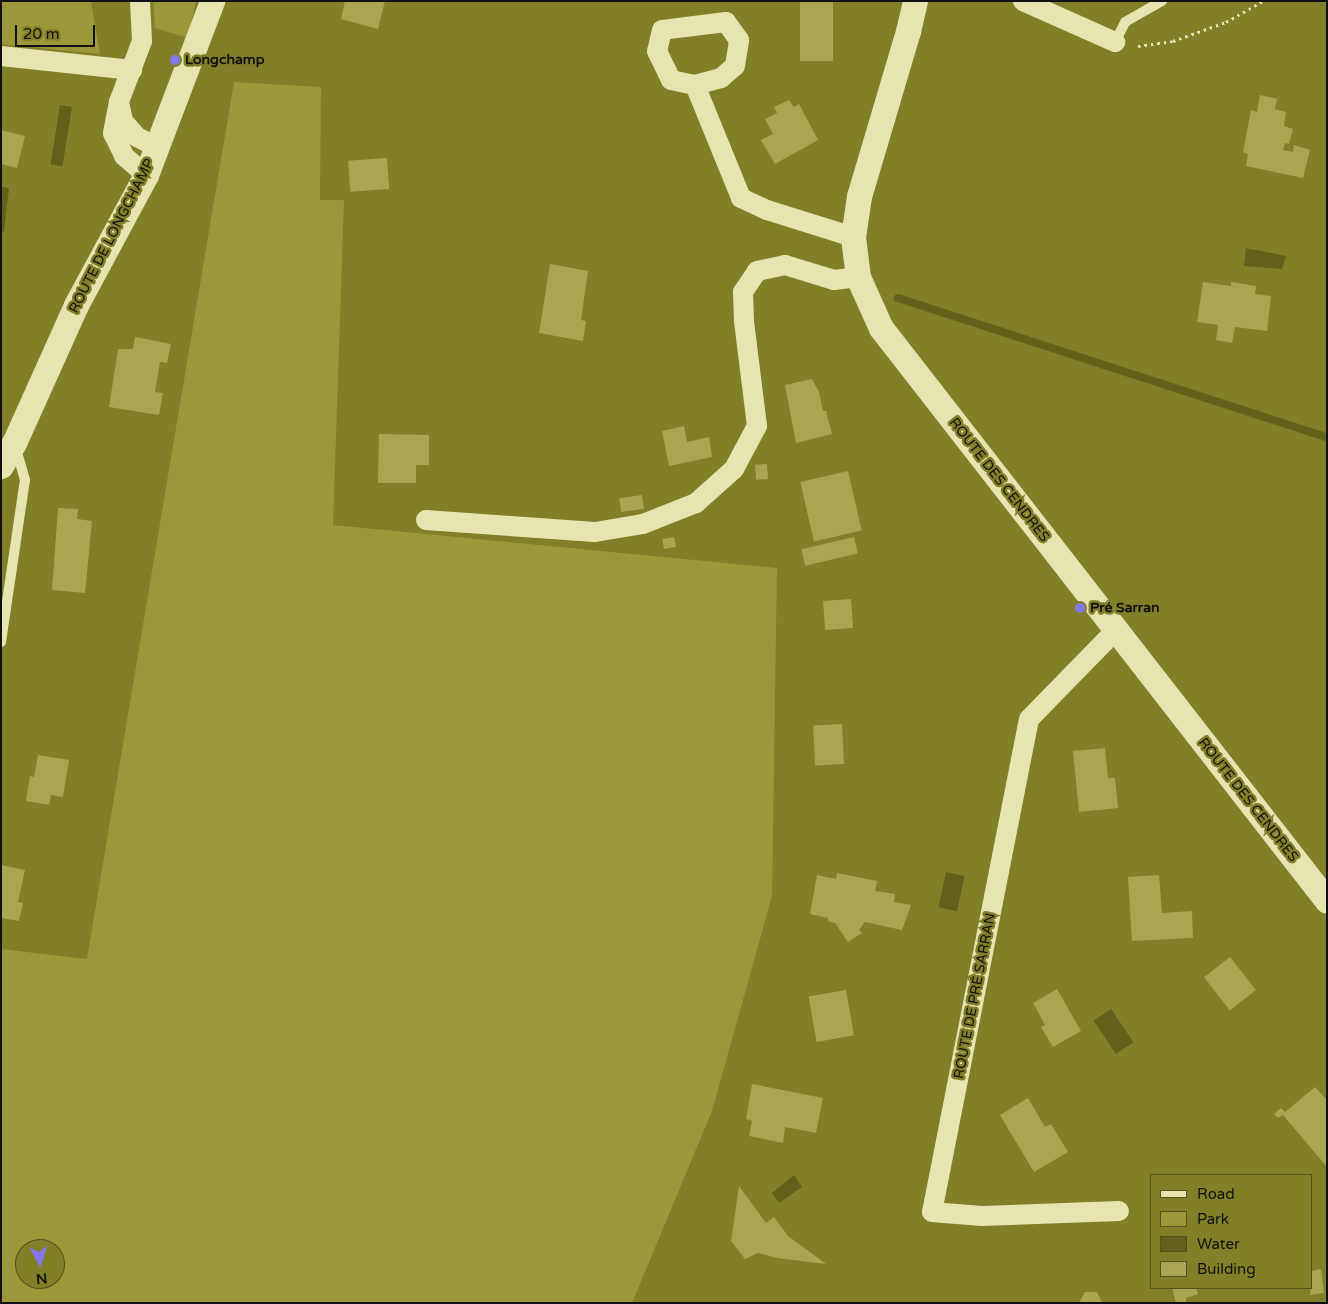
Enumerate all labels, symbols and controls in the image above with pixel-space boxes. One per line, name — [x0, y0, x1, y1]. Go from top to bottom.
scale bar — [18, 15, 98, 47]
text: 20 m — [23, 25, 60, 43]
place label: Longchamp — [185, 52, 264, 68]
marker: Longchamp — [169, 54, 181, 66]
street label: ROUTE DE LONGCHAMP — [66, 156, 158, 316]
street label: ROUTE DES CENDRES — [945, 415, 1053, 545]
place label: Pré Sarran — [1090, 600, 1160, 616]
marker: Pré Sarran — [1074, 602, 1086, 614]
street label: ROUTE DES CENDRES — [1194, 735, 1302, 865]
street label: ROUTE DE PRÉ SARRAN — [951, 912, 999, 1080]
legend — [1150, 1174, 1313, 1289]
text: Road — [1197, 1185, 1235, 1203]
text: Park — [1197, 1210, 1229, 1228]
text: Water — [1197, 1235, 1240, 1253]
north arrow — [15, 1239, 65, 1289]
text: Building — [1197, 1260, 1256, 1278]
text: N — [35, 1269, 48, 1287]

